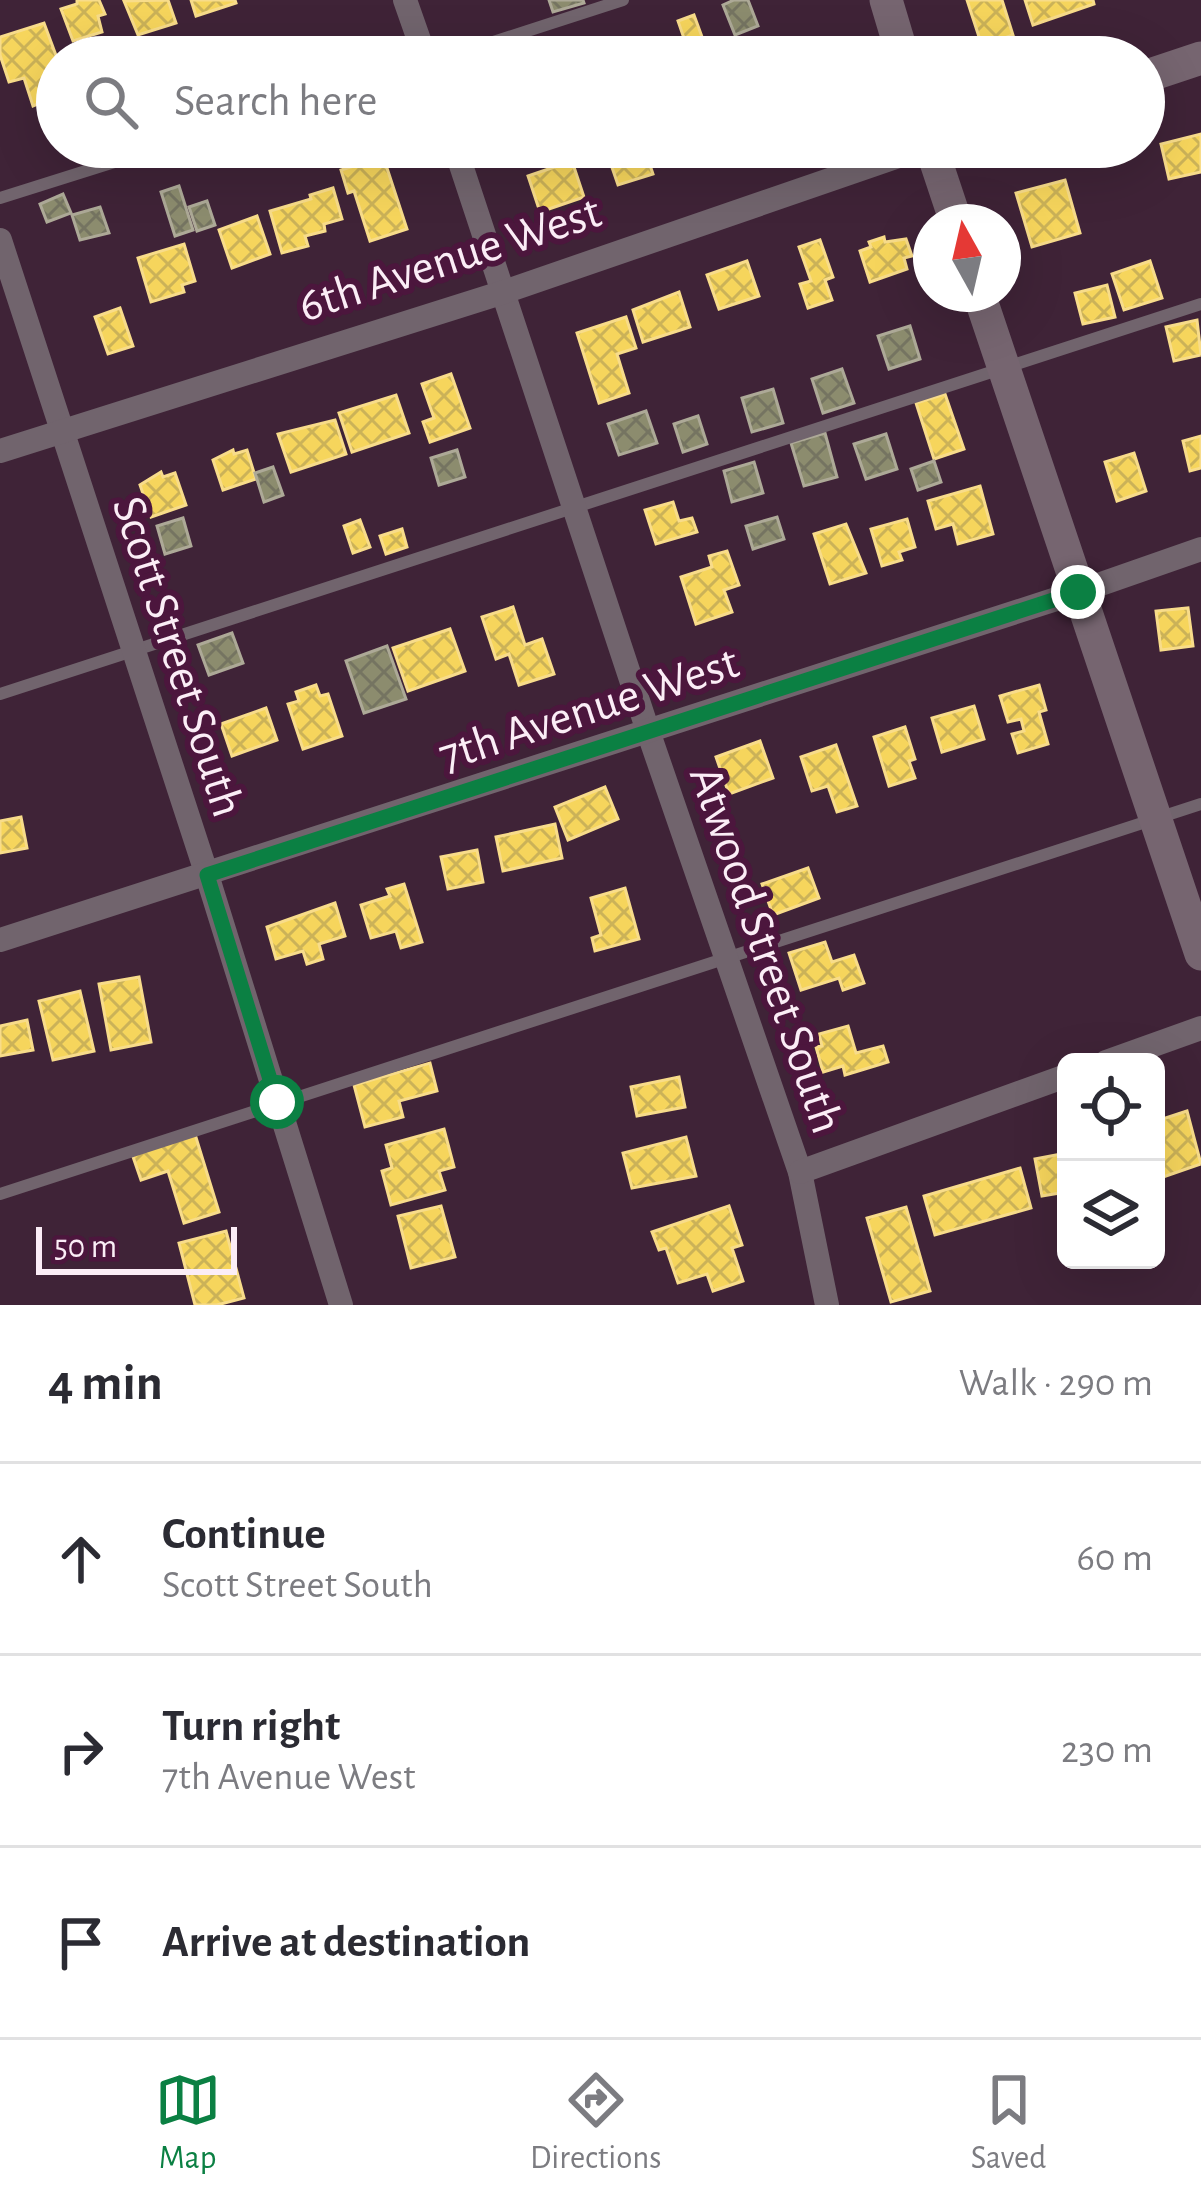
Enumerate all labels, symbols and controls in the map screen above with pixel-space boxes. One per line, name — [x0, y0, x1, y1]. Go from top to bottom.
search box — [36, 36, 1165, 168]
icon: search — [78, 69, 144, 135]
text: Search here — [174, 79, 377, 124]
street label: 6th Avenue West — [293, 188, 607, 331]
north arrow — [913, 204, 1021, 312]
street label: Scott Street South — [103, 491, 251, 823]
route end — [1051, 565, 1105, 619]
street label: 7th Avenue West — [433, 639, 745, 781]
street label: Atwood Street South — [680, 760, 850, 1140]
map controls — [1057, 1053, 1165, 1269]
button: locate — [1057, 1053, 1165, 1161]
route start — [250, 1075, 304, 1129]
button: layers — [1057, 1161, 1165, 1269]
scale bar — [36, 1221, 237, 1274]
text: 50 m — [54, 1231, 117, 1264]
text: 4 min — [48, 1358, 163, 1409]
text: Walk · 290 m — [959, 1364, 1153, 1403]
text: Continue — [162, 1512, 326, 1557]
icon: ahead — [48, 1526, 114, 1592]
text: 60 m — [1076, 1539, 1153, 1578]
text: Scott Street South — [162, 1566, 433, 1605]
text: Turn right — [162, 1704, 340, 1749]
icon: right — [48, 1718, 114, 1784]
text: 230 m — [1061, 1731, 1153, 1770]
text: 7th Avenue West — [162, 1758, 416, 1797]
icon: arrive — [48, 1910, 114, 1976]
text: Arrive at destination — [162, 1920, 530, 1965]
tab: Map — [155, 2067, 221, 2179]
tab: Directions — [530, 2067, 661, 2179]
tab: Saved — [971, 2067, 1046, 2179]

